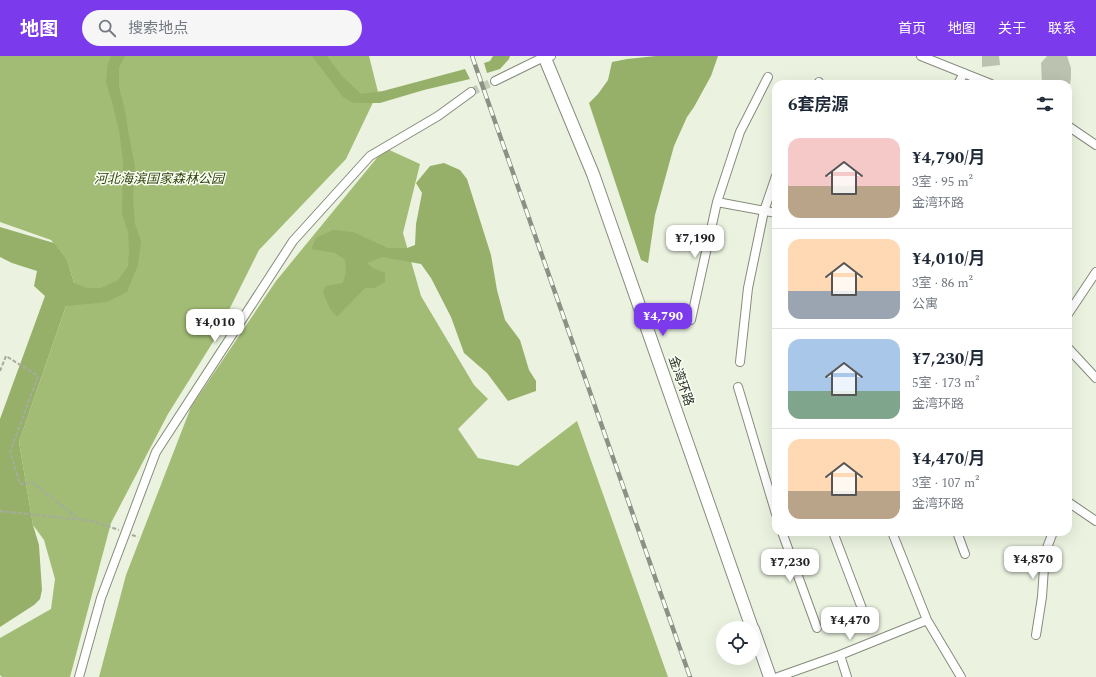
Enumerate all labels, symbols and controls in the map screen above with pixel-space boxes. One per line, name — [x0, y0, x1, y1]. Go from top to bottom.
search box — [82, 10, 362, 46]
text: 地图 — [20, 15, 58, 44]
icon: search — [96, 17, 118, 39]
text: 搜索地点 — [128, 17, 188, 40]
text: 首页 — [898, 18, 926, 39]
text: 地图 — [948, 18, 976, 39]
text: 关于 — [998, 18, 1026, 39]
text: 联系 — [1048, 18, 1076, 39]
text: 6套房源 — [788, 92, 849, 118]
icon: filters — [1034, 93, 1056, 115]
text: ¥4,790/月 — [912, 145, 986, 171]
icon: home — [820, 154, 868, 202]
park label: 河北海滨国家森林公园 — [94, 169, 226, 189]
text: 3室 · 95 m² — [912, 172, 973, 192]
text: 金湾环路 — [912, 193, 964, 213]
pin: ¥7,190 — [662, 225, 728, 259]
text: ¥7,190 — [675, 228, 715, 248]
text: ¥4,010/月 — [912, 246, 986, 272]
icon: home — [820, 255, 868, 303]
text: 3室 · 86 m² — [912, 273, 973, 293]
text: 公寓 — [912, 294, 938, 314]
pin: ¥4,790 — [630, 303, 696, 337]
text: ¥4,790 — [643, 306, 683, 326]
pin: ¥4,010 — [182, 309, 248, 343]
text: ¥4,010 — [195, 312, 235, 332]
text: ¥7,230/月 — [912, 346, 986, 372]
street label: 金湾环路 — [663, 353, 699, 409]
icon: home — [820, 355, 868, 403]
text: 5室 · 173 m² — [912, 373, 979, 393]
text: 金湾环路 — [912, 394, 964, 414]
text: ¥4,470/月 — [912, 446, 986, 472]
icon: home — [820, 455, 868, 503]
text: 3室 · 107 m² — [912, 473, 979, 493]
text: 金湾环路 — [912, 494, 964, 514]
pin: ¥4,870 — [1000, 546, 1066, 580]
pin: ¥7,230 — [757, 549, 823, 583]
text: ¥4,870 — [1013, 549, 1053, 569]
text: ¥7,230 — [770, 552, 810, 572]
pin: ¥4,470 — [817, 607, 883, 641]
text: ¥4,470 — [830, 610, 870, 630]
map controls — [716, 621, 760, 665]
button: locate — [716, 621, 760, 665]

